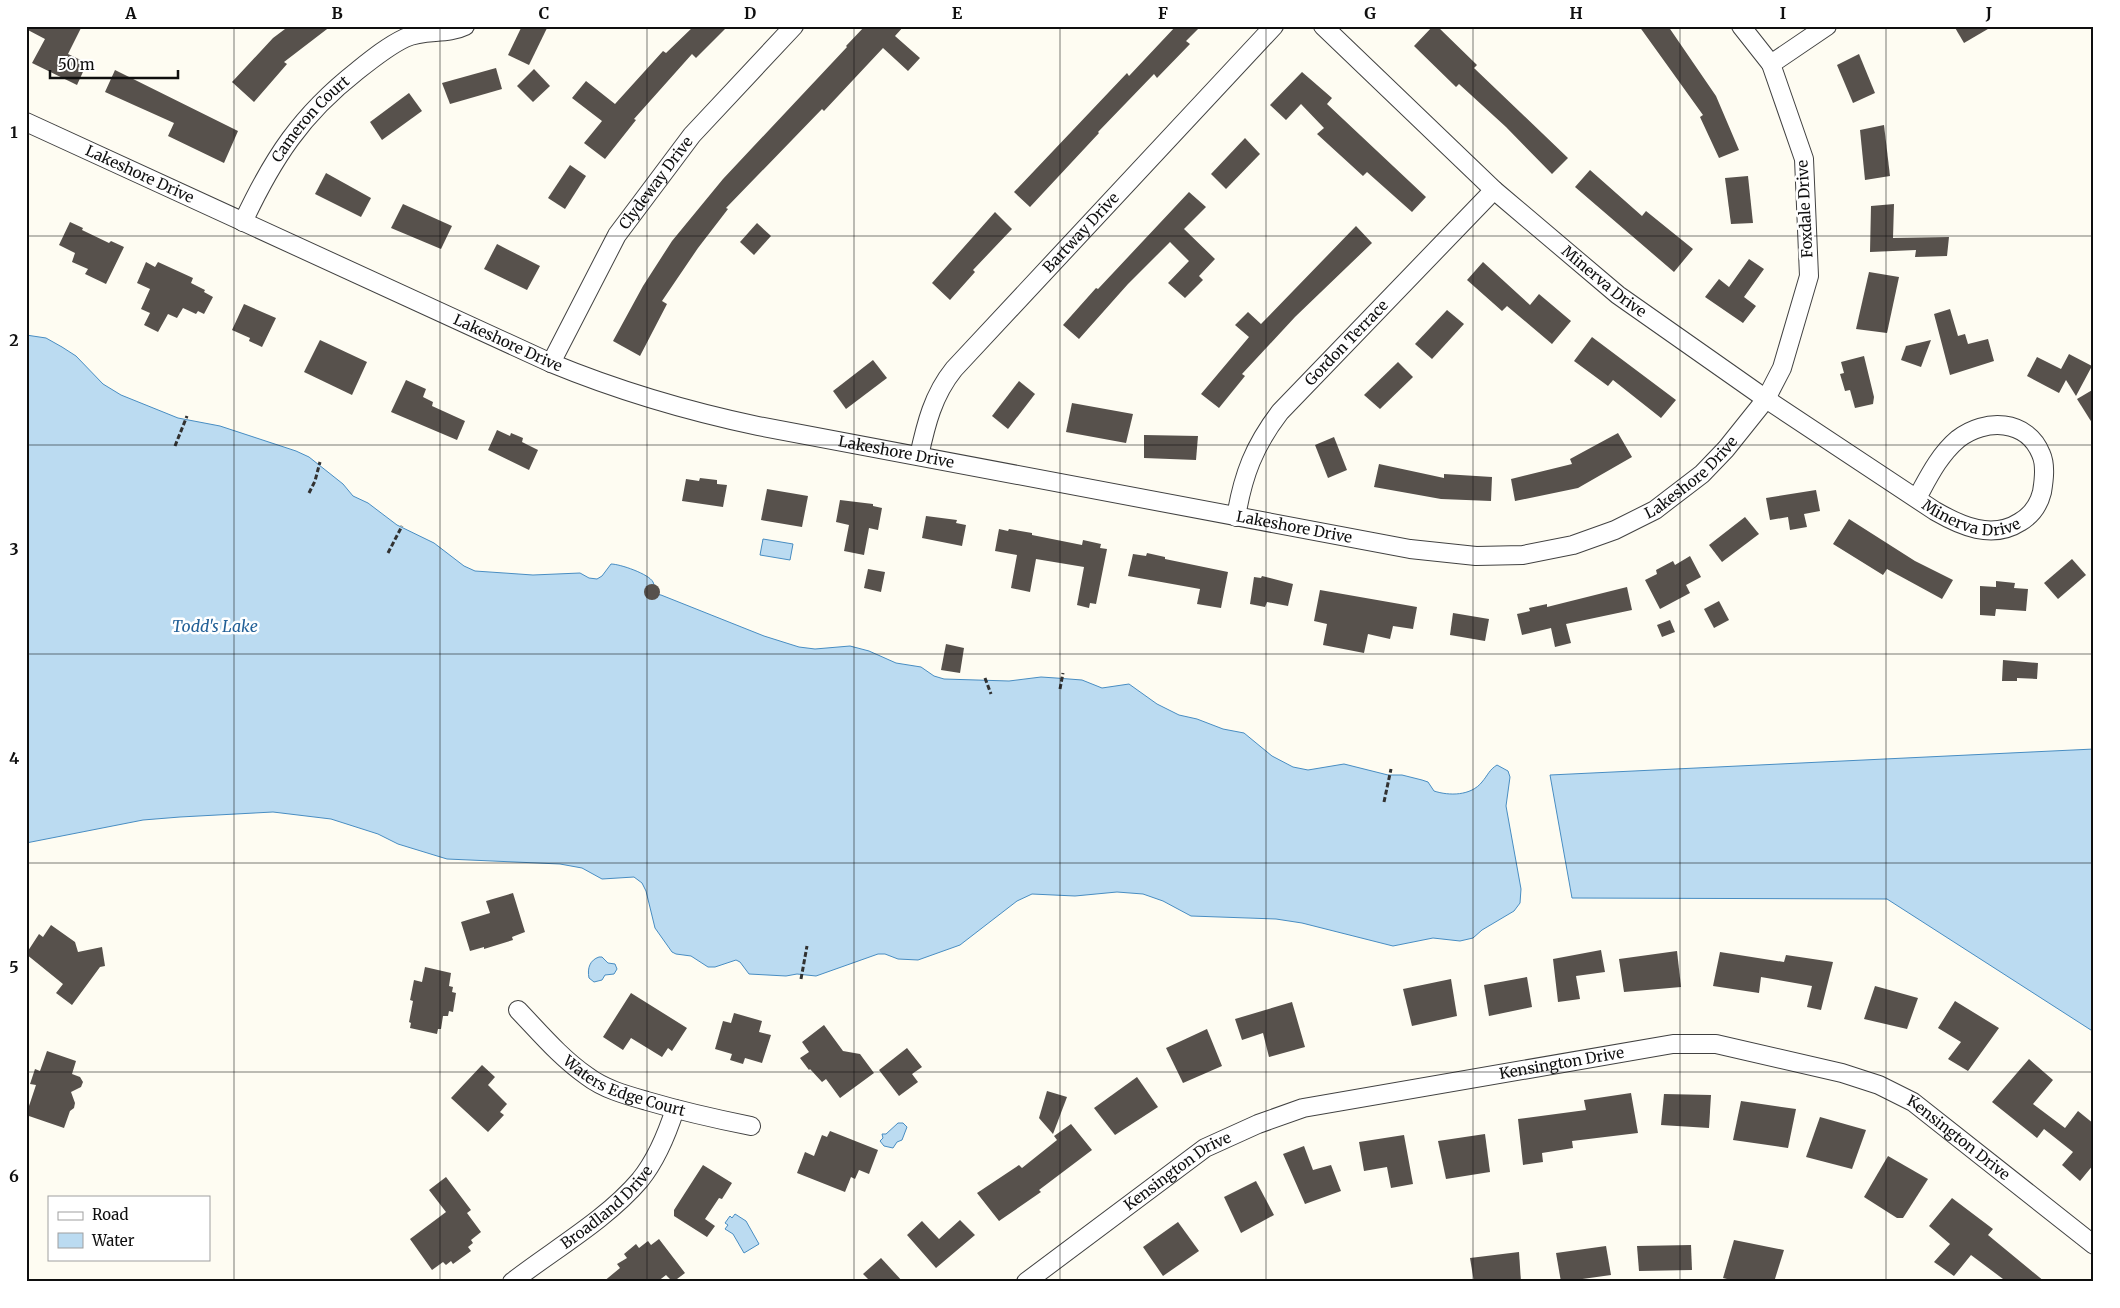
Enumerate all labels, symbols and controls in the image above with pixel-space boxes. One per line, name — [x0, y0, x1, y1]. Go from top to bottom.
text: A — [124, 3, 137, 23]
text: B — [331, 3, 343, 23]
text: C — [539, 3, 549, 23]
text: D — [744, 3, 756, 23]
text: E — [952, 3, 963, 23]
text: F — [1158, 3, 1168, 23]
text: G — [1364, 3, 1376, 23]
text: H — [1569, 3, 1583, 23]
text: I — [1780, 3, 1786, 23]
text: J — [1985, 3, 1992, 23]
scale bar — [50, 48, 178, 80]
text: 50 m — [58, 55, 95, 74]
street label: Cameron Court — [267, 71, 353, 166]
text: 1 — [10, 122, 18, 142]
street label: Clydeway Drive — [615, 132, 697, 233]
street label: Lakeshore Drive — [82, 141, 197, 207]
street label: Foxdale Drive — [1792, 159, 1817, 258]
street label: Bartway Drive — [1039, 188, 1123, 277]
street label: Minerva Drive — [1558, 241, 1650, 321]
street label: Gordon Terrace — [1300, 296, 1392, 390]
street label: Lakeshore Drive — [451, 310, 565, 376]
text: 2 — [9, 330, 19, 350]
street label: Lakeshore Drive — [837, 431, 956, 472]
street label: Lakeshore Drive — [1641, 432, 1741, 523]
street label: Minerva Drive — [1918, 495, 2024, 540]
street label: Lakeshore Drive — [1235, 506, 1354, 547]
text: 3 — [9, 539, 19, 559]
water label: Todd's Lake — [172, 616, 258, 636]
text: 4 — [9, 748, 19, 768]
text: 5 — [9, 957, 19, 977]
street label: Kensington Drive — [1498, 1043, 1625, 1083]
street label: Waters Edge Court — [559, 1050, 687, 1120]
street label: Kensington Drive — [1904, 1091, 2014, 1184]
street label: Kensington Drive — [1120, 1127, 1234, 1214]
street label: Broadland Drive — [557, 1162, 657, 1253]
text: 6 — [9, 1166, 19, 1186]
legend — [48, 1196, 210, 1260]
text: Road — [92, 1205, 128, 1224]
text: Water — [91, 1231, 135, 1250]

